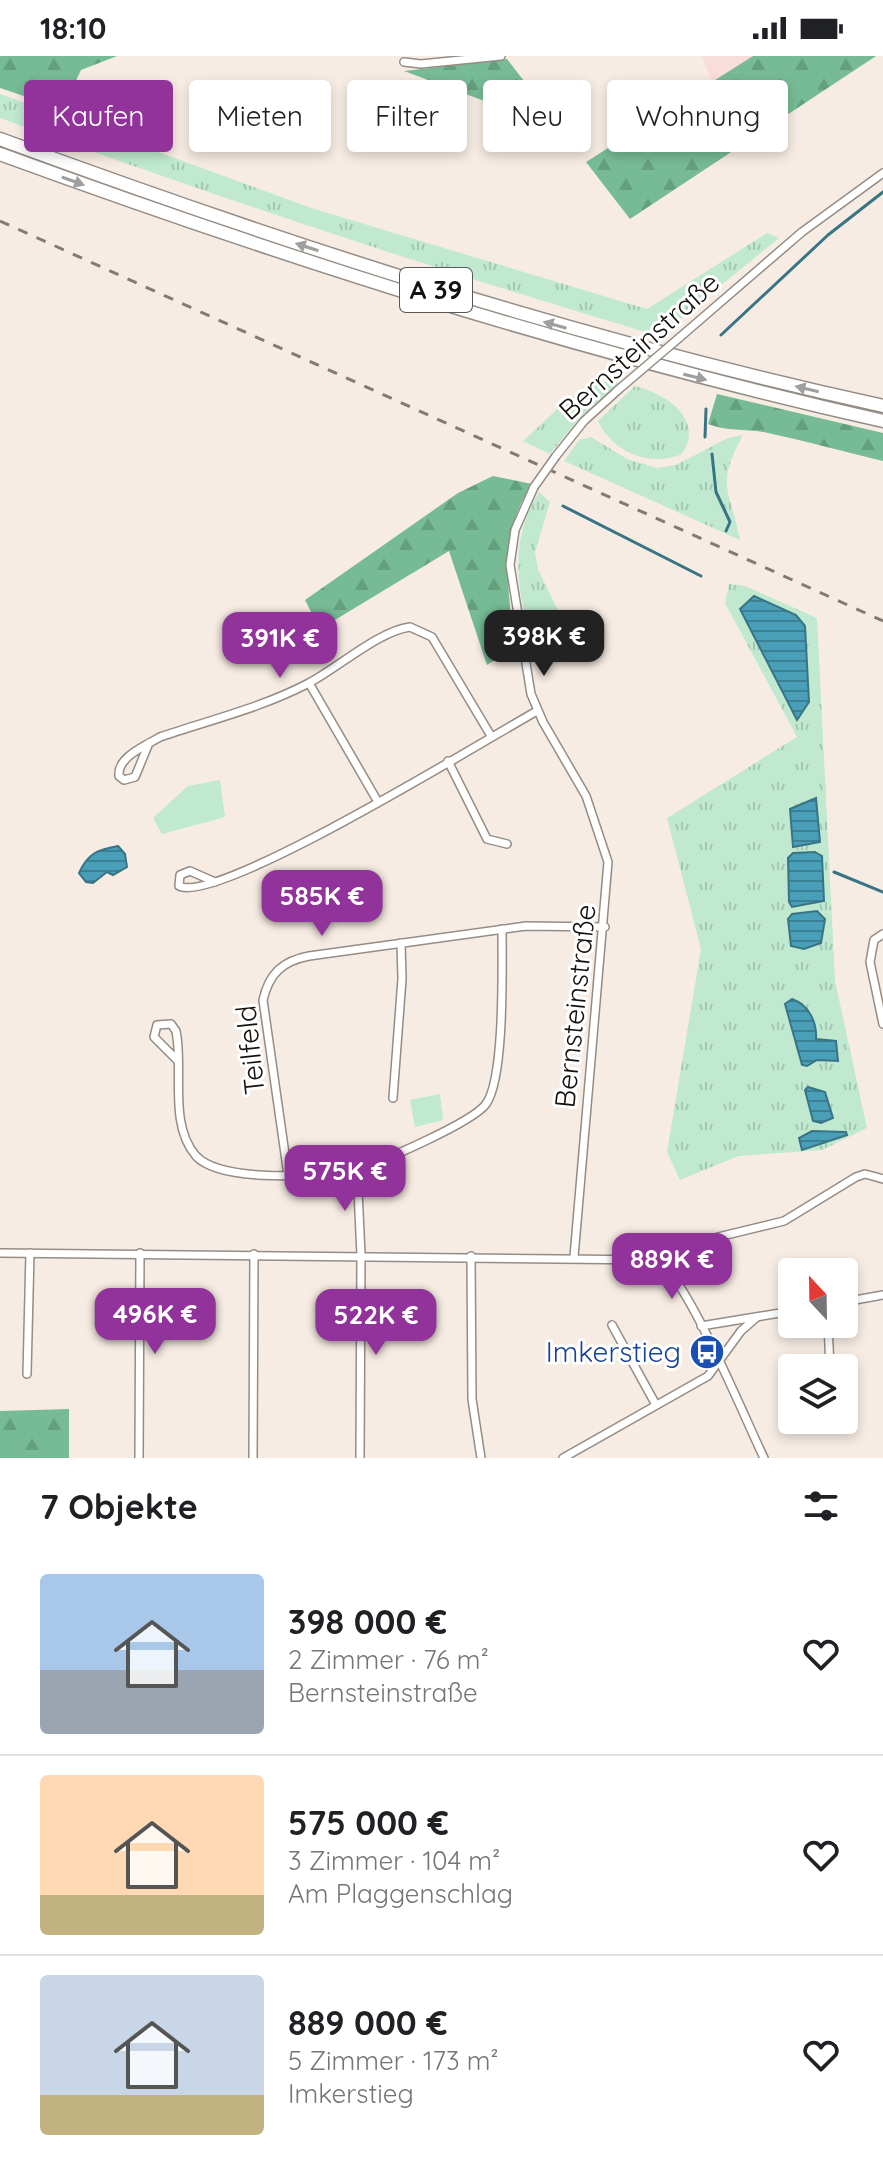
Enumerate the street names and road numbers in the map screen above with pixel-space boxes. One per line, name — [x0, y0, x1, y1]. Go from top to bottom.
street label: Bernsteinstraße — [551, 264, 726, 427]
road number: A 39 — [400, 268, 472, 312]
street label: Bernsteinstraße — [546, 903, 603, 1109]
street label: Teilfeld — [227, 1004, 272, 1097]

